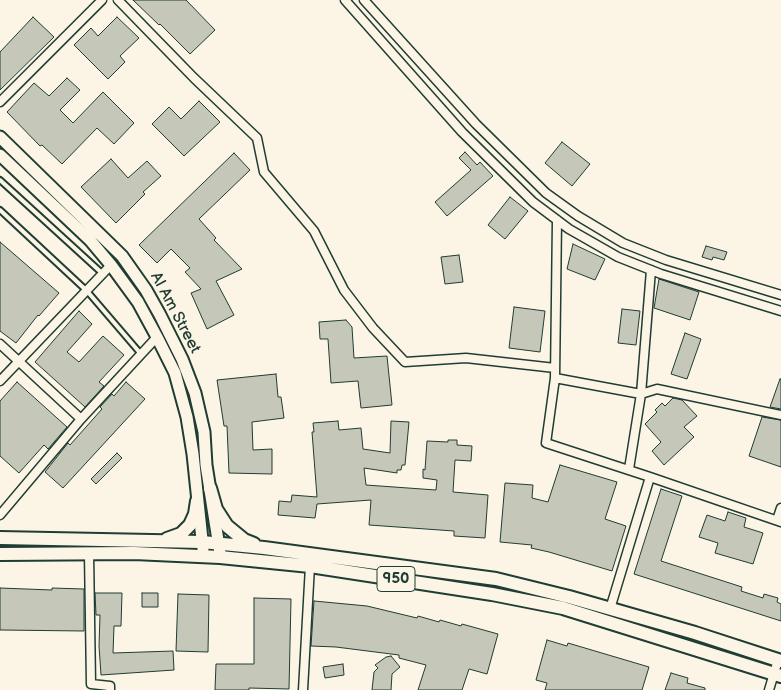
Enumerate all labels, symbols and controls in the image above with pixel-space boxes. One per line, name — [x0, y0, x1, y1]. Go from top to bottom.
street label: Al Am Street — [146, 269, 204, 357]
road number: 950 — [377, 566, 415, 592]

